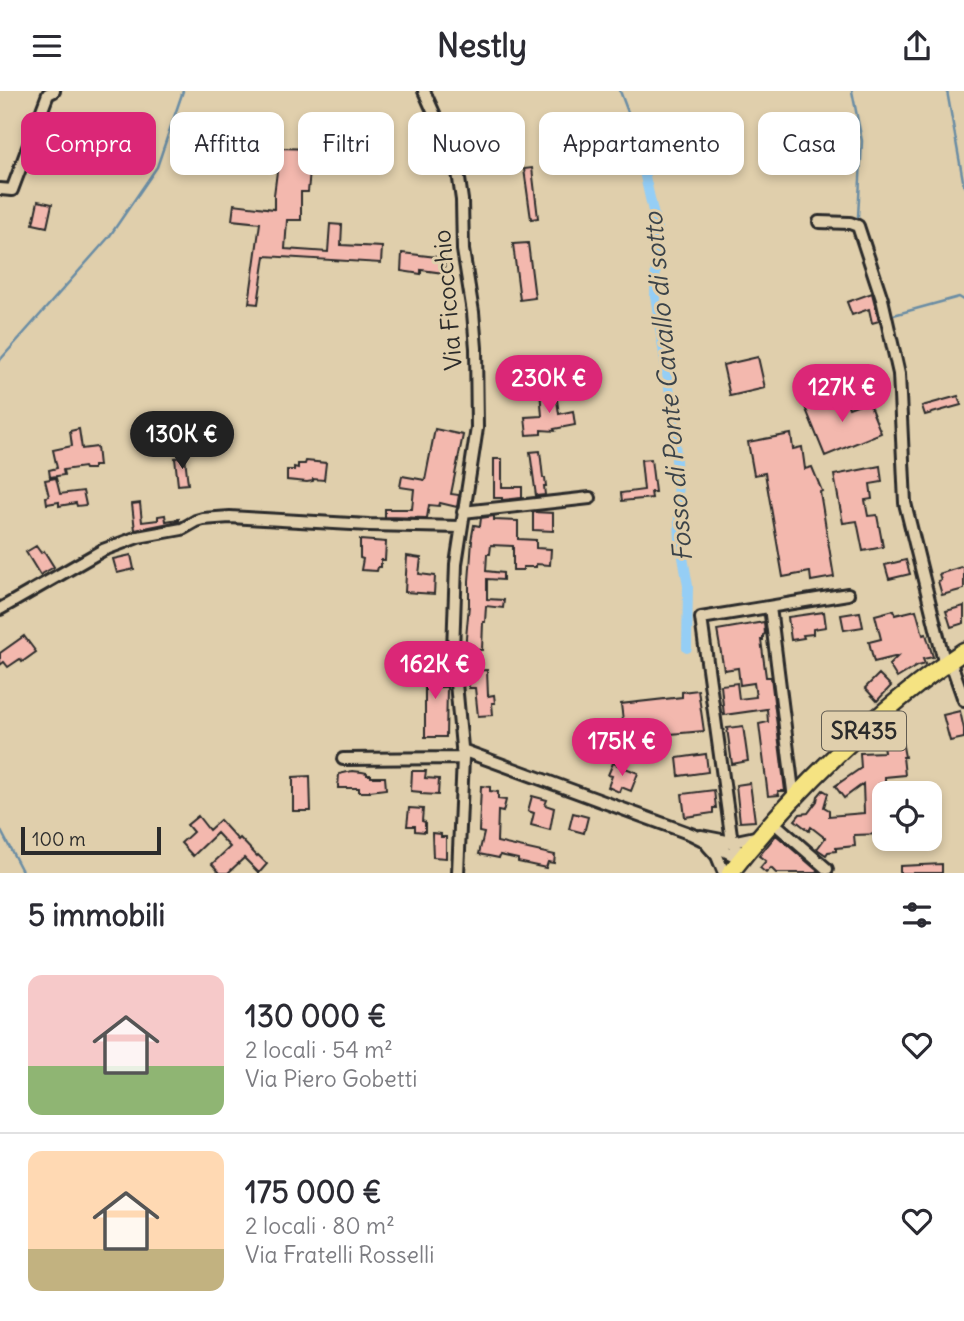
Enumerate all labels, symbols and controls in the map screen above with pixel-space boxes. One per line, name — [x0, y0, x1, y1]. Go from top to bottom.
text: Nestly — [437, 25, 527, 66]
icon: menu — [28, 27, 66, 65]
icon: share — [898, 27, 936, 65]
chip: Compra — [21, 112, 156, 175]
chip: Affitta — [170, 112, 284, 175]
chip: Filtri — [298, 112, 394, 175]
chip: Nuovo — [408, 112, 525, 175]
chip: Appartamento — [539, 112, 744, 175]
chip: Casa — [758, 112, 860, 175]
water label: Fosso di Ponte Cavallo di sotto — [636, 210, 699, 563]
street label: Via Ficocchio — [426, 228, 468, 372]
pin: 230K € — [492, 355, 606, 415]
text: 230K € — [511, 363, 587, 392]
pin: 127K € — [785, 365, 899, 424]
text: 127K € — [808, 372, 876, 401]
pin: 130K € — [125, 411, 239, 471]
text: 130K € — [146, 419, 218, 448]
pin: 162K € — [378, 641, 492, 701]
text: 162K € — [400, 649, 470, 678]
road number: SR435 — [822, 711, 906, 751]
pin: 175K € — [565, 719, 679, 778]
text: 175K € — [588, 726, 656, 755]
map controls — [872, 781, 942, 851]
button: locate — [872, 781, 942, 851]
scale bar — [21, 824, 161, 856]
text: 100 m — [32, 827, 86, 851]
text: 5 immobili — [28, 896, 165, 934]
icon: filters — [898, 896, 936, 934]
text: 130 000 € — [245, 997, 386, 1035]
icon: home — [84, 1003, 168, 1087]
icon: heart — [898, 1026, 936, 1064]
text: 2 locali · 54 m² — [245, 1035, 393, 1064]
text: Via Piero Gobetti — [245, 1064, 417, 1093]
text: 175 000 € — [245, 1173, 382, 1211]
icon: home — [84, 1179, 168, 1263]
icon: heart — [898, 1202, 936, 1240]
text: 2 locali · 80 m² — [245, 1211, 395, 1240]
text: Via Fratelli Rosselli — [245, 1240, 434, 1269]

